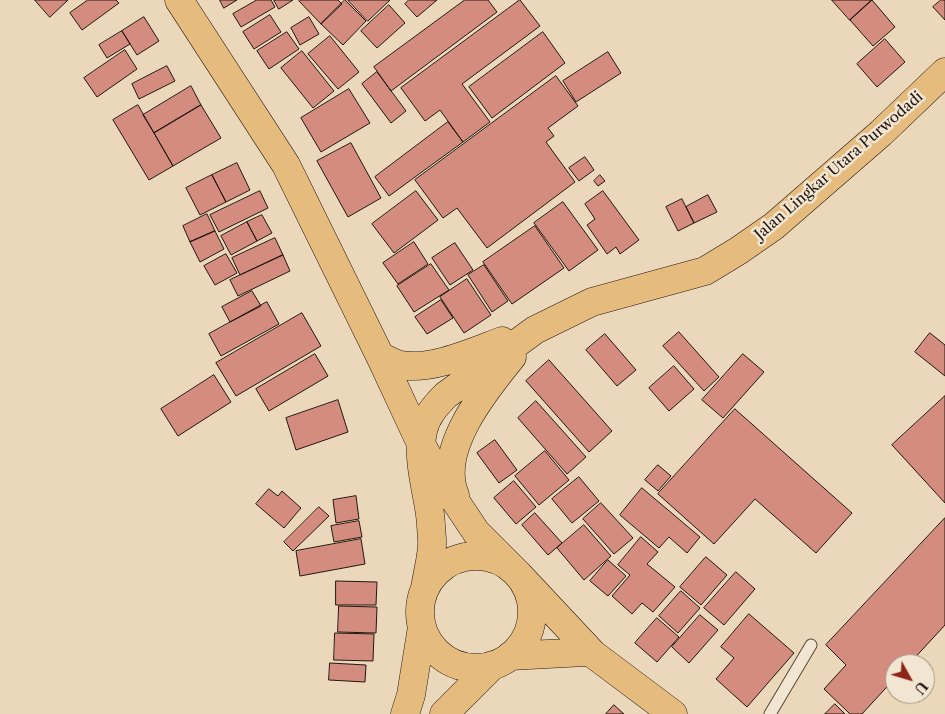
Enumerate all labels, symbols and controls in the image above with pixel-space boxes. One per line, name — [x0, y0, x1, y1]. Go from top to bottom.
street label: Jalan Lingkar Utara Purwodadi — [751, 88, 927, 244]
north arrow — [885, 654, 935, 704]
text: U — [910, 678, 931, 698]

